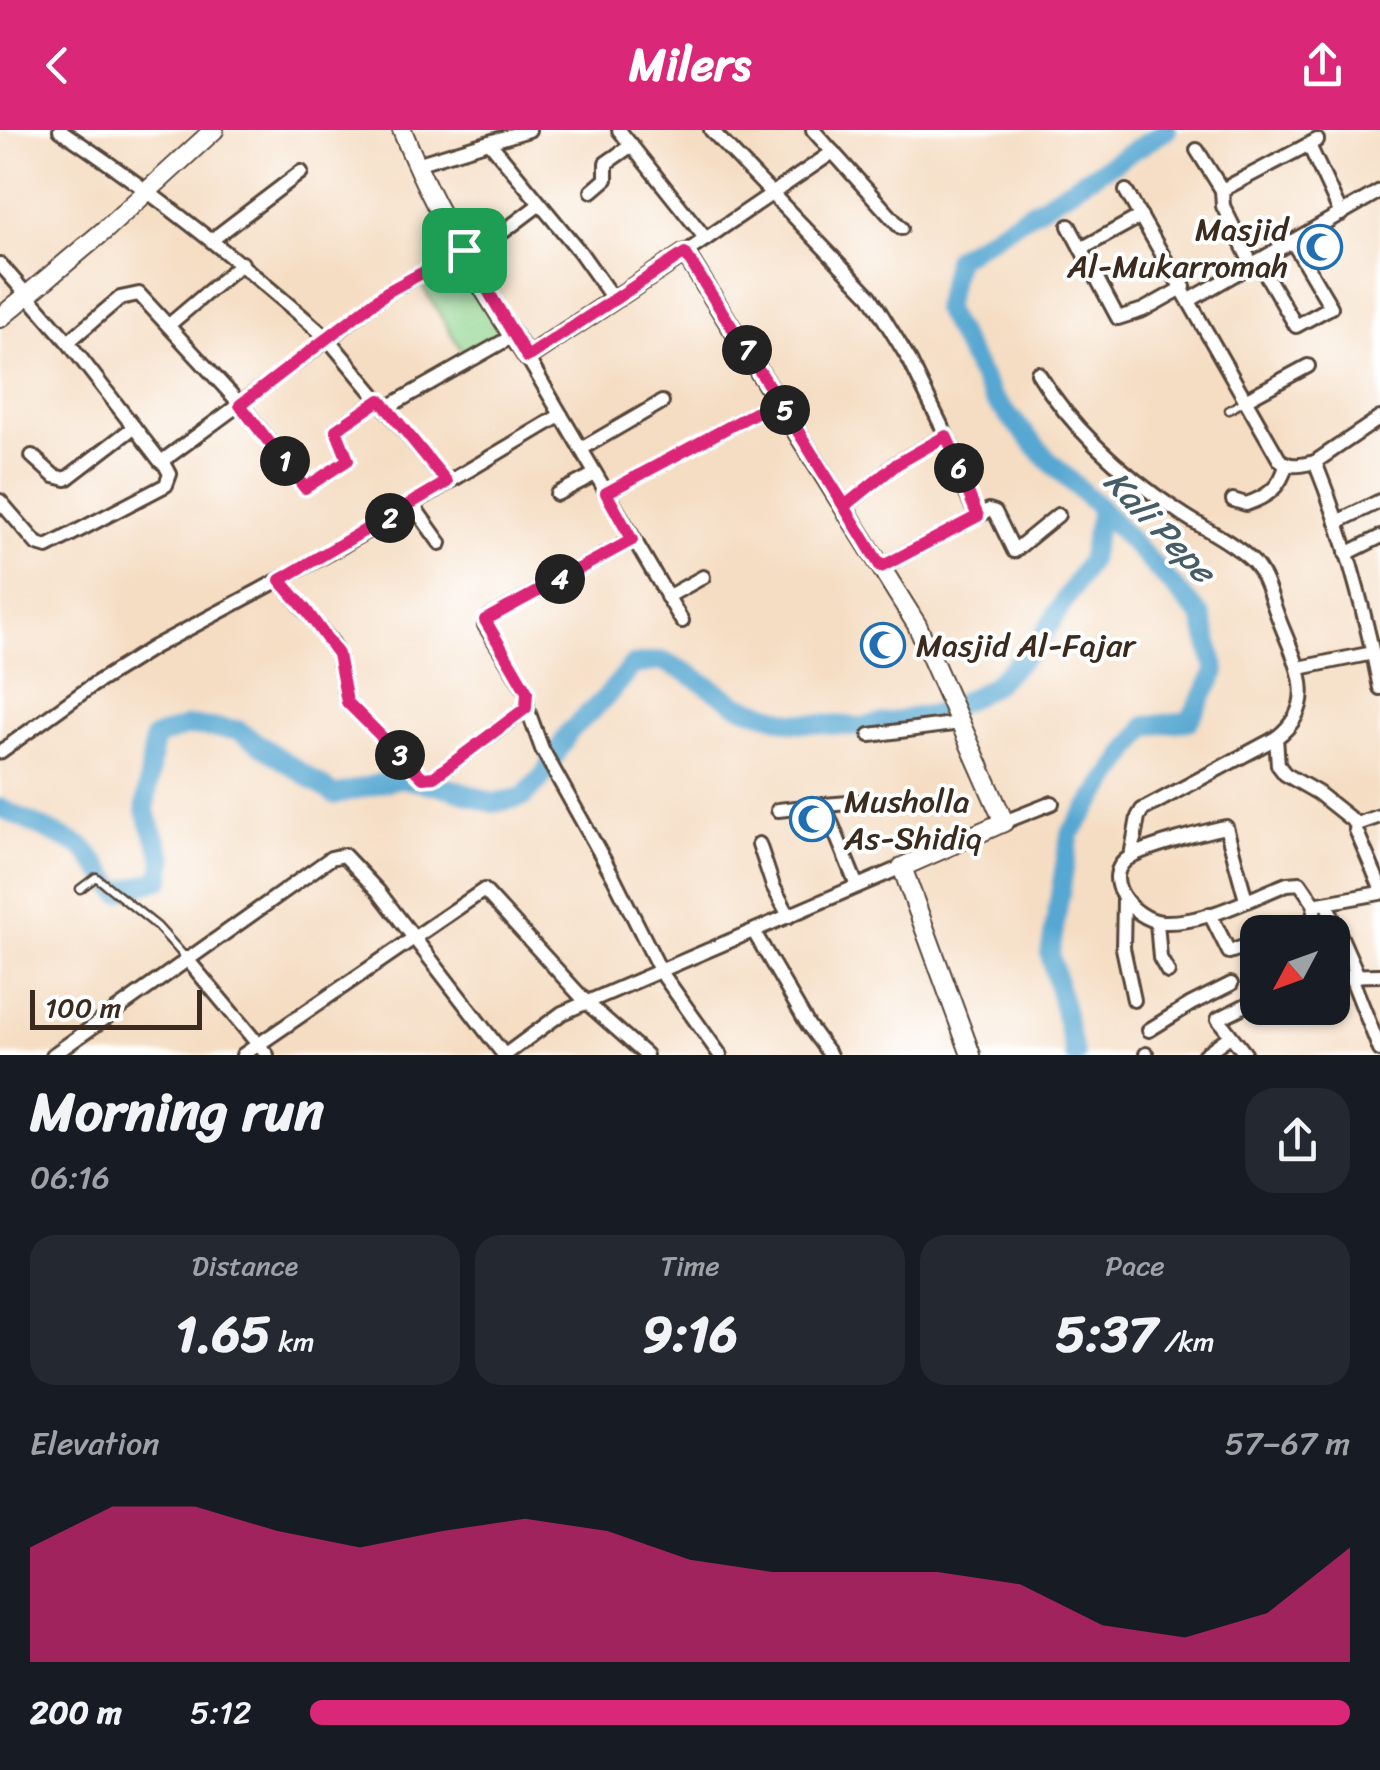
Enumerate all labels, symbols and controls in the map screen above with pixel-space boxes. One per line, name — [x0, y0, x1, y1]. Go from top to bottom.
text: Milers — [629, 25, 751, 105]
icon: back — [30, 38, 85, 93]
icon: share — [1295, 38, 1350, 93]
place label: Masjid Al-Mukarromah — [1066, 201, 1290, 295]
pin — [422, 208, 507, 293]
icon: arrive — [437, 223, 492, 278]
mosque icon: Masjid Al-Mukarromah — [1297, 224, 1343, 270]
pin: 7 — [722, 325, 772, 375]
text: 7 — [739, 325, 755, 374]
pin: 5 — [760, 385, 810, 435]
text: 5 — [776, 385, 794, 434]
pin: 1 — [260, 436, 310, 486]
text: 1 — [279, 436, 291, 485]
pin: 6 — [934, 443, 984, 493]
text: 6 — [951, 443, 967, 492]
water label: Kali Pepe — [1089, 454, 1234, 601]
pin: 2 — [365, 493, 415, 543]
text: 2 — [382, 493, 398, 542]
pin: 4 — [535, 554, 585, 604]
text: 4 — [551, 554, 569, 603]
place label: Masjid Al-Fajar — [916, 617, 1137, 674]
mosque icon: Masjid Al-Fajar — [860, 622, 906, 668]
pin: 3 — [375, 730, 425, 780]
text: 3 — [392, 730, 408, 779]
place label: Musholla As-Shidiq — [843, 773, 982, 867]
mosque icon: Musholla As-Shidiq — [789, 796, 835, 842]
north arrow — [1240, 915, 1350, 1025]
map controls — [1240, 915, 1350, 1025]
text: 100 m — [45, 983, 121, 1032]
scale bar — [30, 985, 202, 1030]
text: Morning run — [30, 1063, 324, 1160]
button: share — [1245, 1088, 1350, 1193]
text: 06:16 — [30, 1149, 110, 1206]
text: Distance — [192, 1241, 298, 1290]
text: Time — [660, 1241, 720, 1290]
text: Pace — [1105, 1241, 1165, 1290]
text: 1.65 — [175, 1290, 271, 1379]
text: 9:16 — [642, 1290, 738, 1379]
text: 5:37 — [1055, 1290, 1157, 1379]
text: km — [271, 1317, 315, 1366]
text: /km — [1157, 1317, 1215, 1366]
text: Elevation — [30, 1415, 160, 1472]
text: 57–67 m — [1225, 1415, 1350, 1472]
text: 200 m — [30, 1684, 122, 1741]
text: 5:12 — [190, 1684, 251, 1741]

